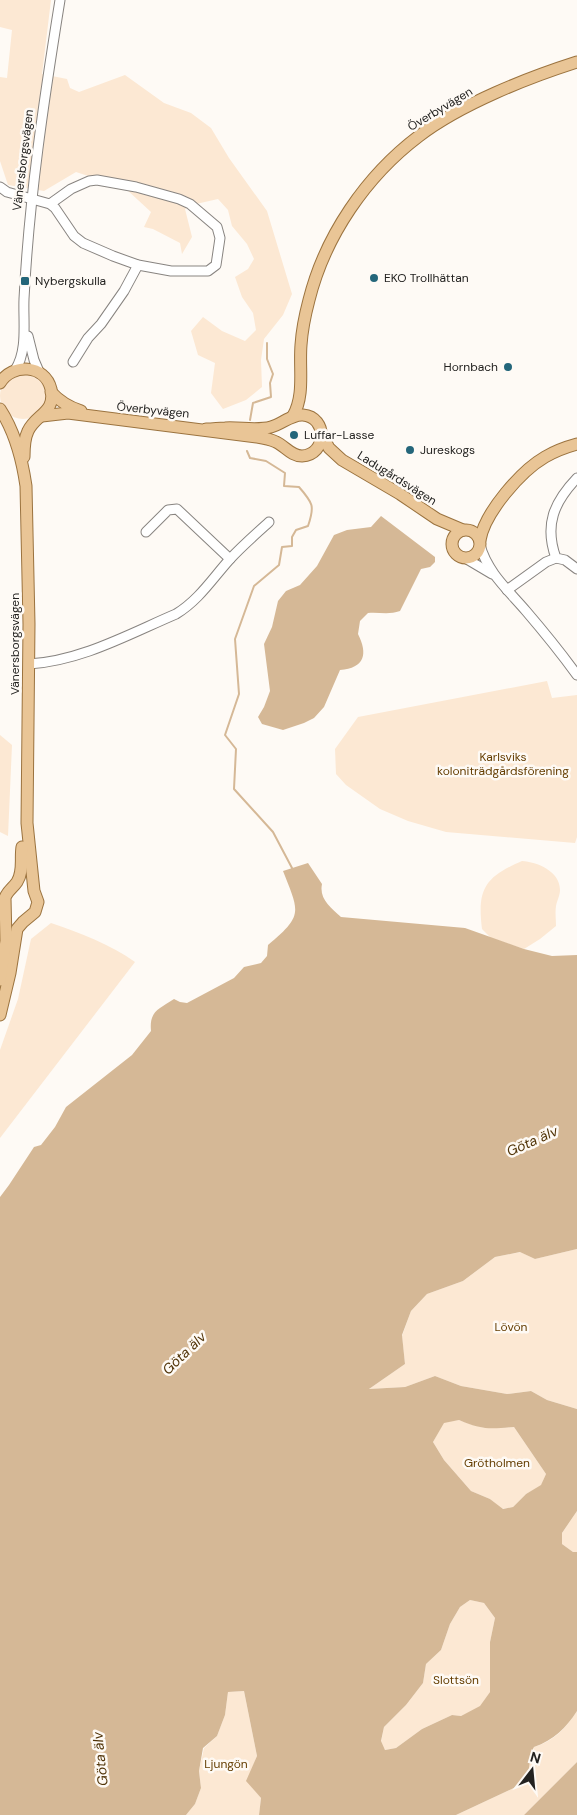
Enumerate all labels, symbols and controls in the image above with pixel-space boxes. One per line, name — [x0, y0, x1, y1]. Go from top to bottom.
street label: Överbyvägen — [405, 83, 475, 135]
street label: Vänersborgsvägen — [9, 108, 37, 212]
place label: EKO Trollhättan — [384, 270, 469, 286]
marker: EKO Trollhättan — [368, 272, 380, 284]
place label: Nybergskulla — [35, 273, 106, 289]
marker: Nybergskulla — [19, 275, 31, 287]
place label: Hornbach — [444, 359, 498, 375]
marker: Hornbach — [502, 361, 514, 373]
street label: Överbyvägen — [116, 398, 190, 422]
place label: Luffar-Lasse — [304, 427, 374, 443]
marker: Luffar-Lasse — [288, 429, 300, 441]
place label: Jureskogs — [420, 442, 475, 458]
marker: Jureskogs — [404, 444, 416, 456]
street label: Ladugårdsvägen — [354, 447, 440, 509]
street label: Vänersborgsvägen — [7, 593, 23, 695]
park label: Karlsviks koloniträdgårdsförening — [437, 749, 569, 779]
water label: Göta älv — [504, 1122, 561, 1160]
park label: Lövön — [495, 1319, 528, 1335]
water label: Göta älv — [158, 1327, 210, 1378]
park label: Grötholmen — [464, 1455, 530, 1471]
park label: Slottsön — [433, 1672, 479, 1688]
water label: Göta älv — [88, 1731, 112, 1787]
north arrow — [507, 1745, 557, 1795]
text: N — [528, 1747, 543, 1768]
park label: Ljungön — [204, 1756, 248, 1772]

